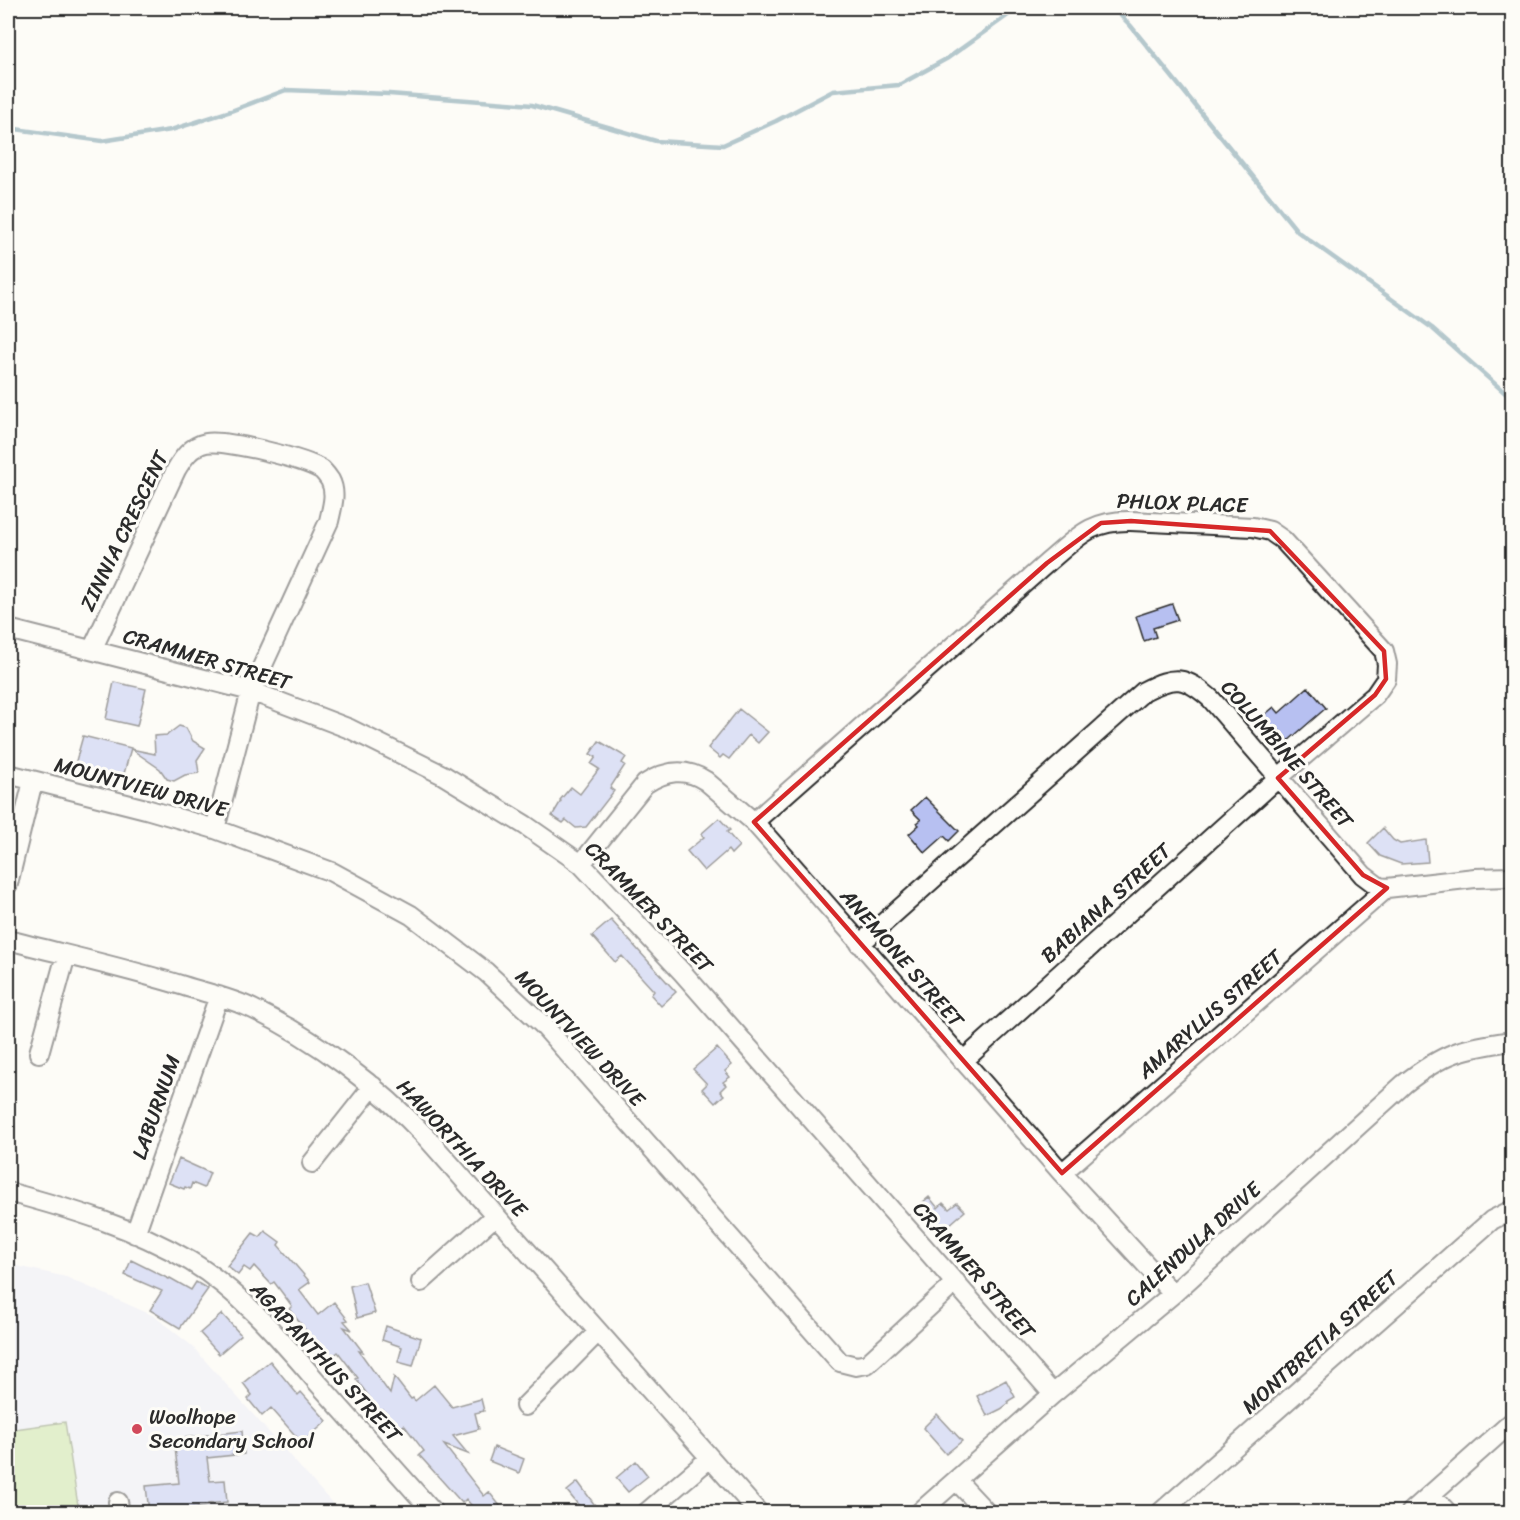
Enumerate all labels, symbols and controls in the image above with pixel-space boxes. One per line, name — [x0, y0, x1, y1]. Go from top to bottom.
street label: ZINNIA CRESCENT — [69, 443, 180, 618]
street label: PHLOX PLACE — [1116, 482, 1249, 524]
street label: CRAMMER STREET — [119, 617, 297, 702]
street label: COLUMBINE STREET — [1211, 671, 1364, 839]
street label: MOUNTVIEW DRIVE — [50, 746, 233, 829]
street label: CRAMMER STREET — [575, 832, 724, 984]
street label: BABIANA STREET — [1031, 832, 1182, 973]
street label: ANEMONE STREET — [830, 879, 975, 1038]
street label: AMARYLLIS STREET — [1128, 939, 1293, 1089]
street label: MOUNTVIEW DRIVE — [505, 960, 656, 1117]
street label: LABURNUM — [120, 1049, 192, 1165]
street label: HAWORTHIA DRIVE — [387, 1069, 538, 1228]
street label: CALENDULA DRIVE — [1116, 1171, 1271, 1316]
street label: CRAMMER STREET — [903, 1192, 1046, 1349]
street label: MONTBRETIA STREET — [1232, 1260, 1409, 1424]
street label: AGAPANTHUS STREET — [240, 1271, 412, 1453]
place label: Woolhope Secondary School — [149, 1398, 315, 1460]
marker: Woolhope Secondary School — [130, 1422, 144, 1436]

